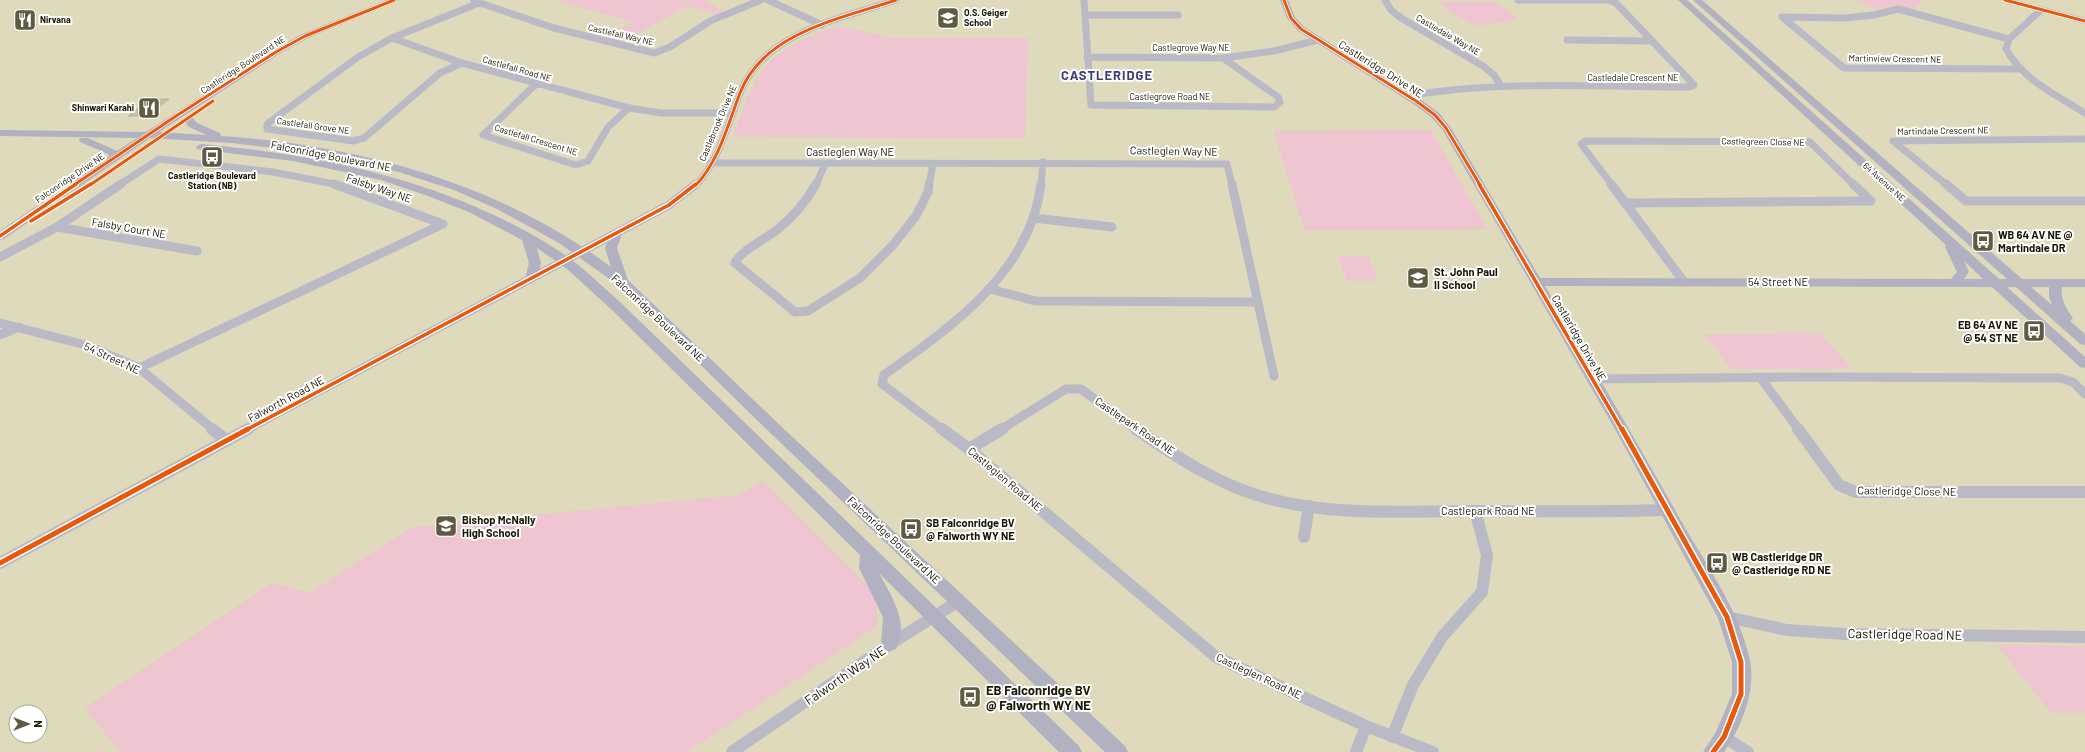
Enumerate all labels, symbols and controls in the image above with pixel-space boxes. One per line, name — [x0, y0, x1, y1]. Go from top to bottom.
school or university icon: O.S. Geiger School — [935, 5, 961, 31]
restaurant icon: Nirvana — [12, 7, 38, 33]
place label: O.S. Geiger School — [964, 7, 1008, 28]
street label: Castledale Way NE — [1414, 12, 1482, 57]
place label: Nirvana — [40, 14, 71, 25]
street label: Castlefall Way NE — [587, 22, 655, 47]
street label: Castleridge Boulevard NE — [198, 33, 287, 96]
street label: Castleridge Drive NE — [1337, 37, 1426, 100]
street label: Castlegrove Way NE — [1152, 42, 1230, 53]
street label: Martinview Crescent NE — [1848, 52, 1942, 65]
street label: Castlefall Road NE — [481, 53, 553, 84]
district label: CASTLERIDGE — [1061, 67, 1153, 83]
street label: Castledale Crescent NE — [1587, 72, 1679, 83]
street label: Castlebrook Drive NE — [696, 83, 739, 163]
street label: Castlegrove Road NE — [1129, 91, 1211, 102]
restaurant icon: Shinwari Karahi — [136, 95, 162, 121]
place label: Shinwari Karahi — [72, 102, 134, 113]
street label: Castlefall Grove NE — [276, 115, 350, 136]
street label: Castlefall Crescent NE — [493, 122, 579, 157]
street label: Martindale Crescent NE — [1897, 124, 1989, 137]
street label: Castlegreen Close NE — [1721, 135, 1805, 148]
street label: Falconridge Boulevard NE — [270, 137, 393, 174]
street label: Castleglen Way NE — [1130, 143, 1219, 158]
bus stop icon: Castleridge Boulevard Station (NB) — [199, 144, 225, 170]
street label: Castleglen Way NE — [806, 145, 894, 158]
street label: Falconridge Drive NE — [33, 150, 106, 205]
street label: 64 Avenue NE — [1861, 160, 1908, 204]
place label: Castleridge Boulevard Station (NB) — [168, 170, 256, 191]
street label: Falsby Way NE — [345, 170, 414, 205]
street label: Falsby Court NE — [91, 215, 168, 241]
bus stop icon: WB 64 AV NE @ Martindale DR — [1970, 228, 1996, 254]
place label: WB 64 AV NE @ Martindale DR — [1998, 228, 2072, 254]
school or university icon: St. John Paul II School — [1405, 265, 1431, 291]
place label: St. John Paul II School — [1434, 265, 1498, 291]
street label: Falconridge Boulevard NE — [609, 271, 708, 364]
street label: 54 Street NE — [1748, 275, 1808, 288]
street label: Castleridge Drive NE — [1549, 292, 1610, 383]
place label: EB 64 AV NE @ 54 ST NE — [1958, 318, 2019, 344]
bus stop icon: EB 64 AV NE @ 54 ST NE — [2021, 318, 2047, 344]
street label: 54 Street NE — [82, 339, 142, 376]
street label: Falworth Road NE — [245, 373, 326, 424]
street label: Castlepark Road NE — [1093, 394, 1178, 457]
street label: Castleglen Road NE — [966, 444, 1045, 514]
street label: Castleridge Close NE — [1857, 483, 1957, 498]
street label: Falconridge Boulevard NE — [845, 493, 944, 586]
street label: Castlepark Road NE — [1441, 504, 1535, 517]
school or university icon: Bishop McNally High School — [433, 513, 459, 539]
place label: Bishop McNally High School — [462, 513, 536, 539]
bus stop icon: SB Falconridge BV @ Falworth WY NE — [898, 516, 924, 542]
place label: SB Falconridge BV @ Falworth WY NE — [926, 516, 1015, 542]
bus stop icon: WB Castleridge DR @ Castleridge RD NE — [1704, 550, 1730, 576]
place label: WB Castleridge DR @ Castleridge RD NE — [1732, 550, 1832, 576]
street label: Castleridge Road NE — [1847, 625, 1963, 643]
street label: Falworth Way NE — [801, 642, 889, 708]
street label: Castleglen Road NE — [1214, 650, 1304, 701]
place label: EB Falconridge BV @ Falworth WY NE — [986, 682, 1091, 713]
bus stop icon: EB Falconridge BV @ Falworth WY NE — [957, 684, 983, 710]
north arrow — [8, 704, 48, 744]
text: N — [32, 720, 45, 728]

